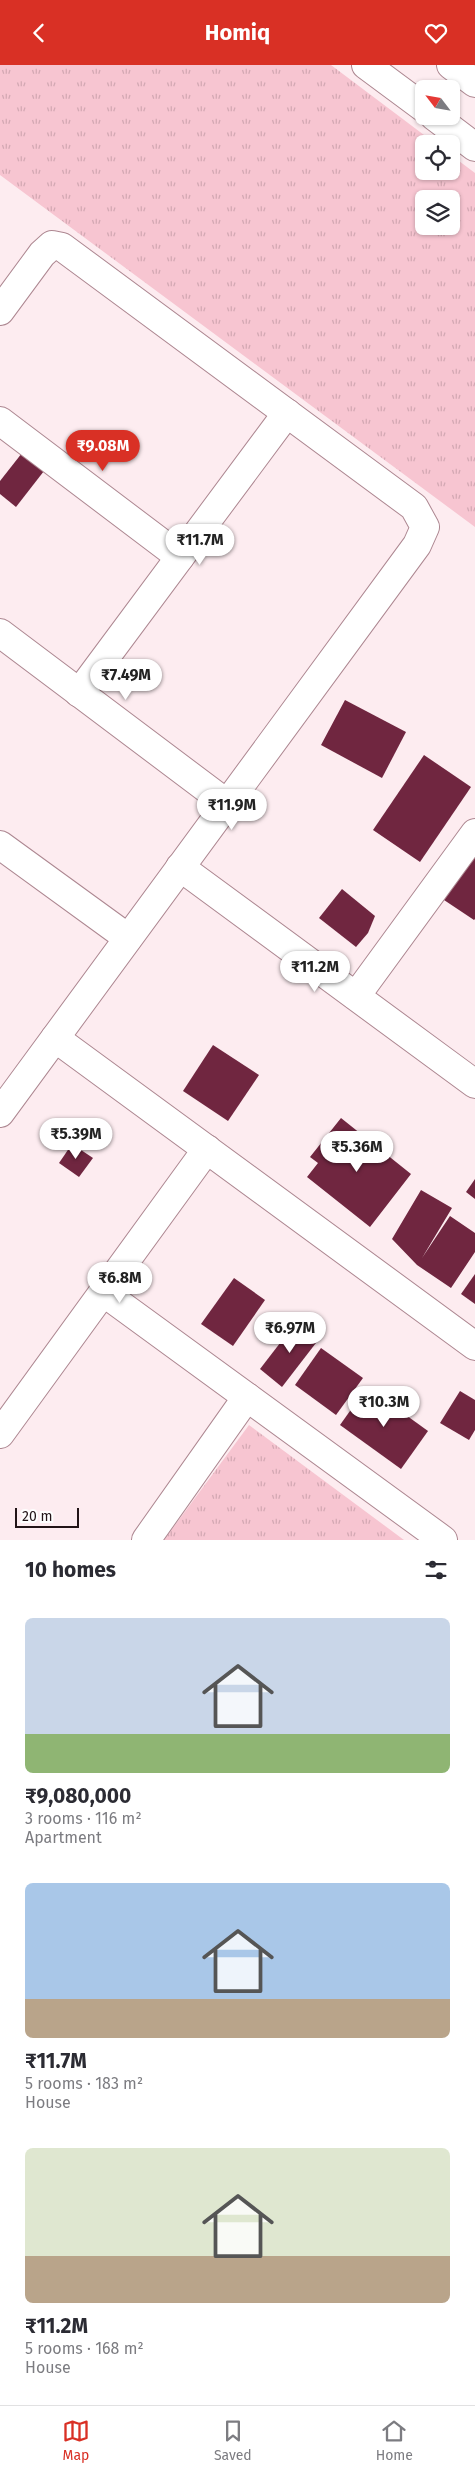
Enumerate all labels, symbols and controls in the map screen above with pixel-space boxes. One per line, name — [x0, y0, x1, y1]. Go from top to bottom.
icon: back — [25, 19, 53, 47]
text: Homiq — [205, 19, 270, 46]
icon: heart — [422, 19, 450, 47]
north arrow — [415, 80, 460, 125]
map controls — [415, 80, 460, 235]
button: locate — [415, 135, 460, 180]
button: layers — [415, 190, 460, 235]
pin: ₹9.08M — [62, 429, 144, 472]
text: ₹9.08M — [77, 436, 129, 455]
pin: ₹11.7M — [159, 523, 241, 566]
text: ₹11.7M — [176, 530, 224, 549]
pin: ₹7.49M — [85, 659, 167, 701]
text: ₹7.49M — [101, 665, 151, 684]
pin: ₹11.9M — [191, 789, 273, 831]
text: ₹11.9M — [208, 795, 256, 814]
pin: ₹11.2M — [274, 951, 356, 993]
text: ₹11.2M — [291, 957, 339, 976]
pin: ₹5.39M — [35, 1117, 117, 1160]
text: ₹5.39M — [50, 1124, 102, 1143]
pin: ₹5.36M — [316, 1131, 398, 1173]
text: ₹5.36M — [331, 1137, 383, 1156]
pin: ₹6.8M — [85, 1261, 155, 1304]
text: ₹6.8M — [98, 1268, 142, 1287]
pin: ₹6.97M — [249, 1311, 331, 1354]
text: ₹6.97M — [265, 1318, 315, 1337]
pin: ₹10.3M — [343, 1385, 425, 1428]
text: ₹10.3M — [359, 1392, 409, 1411]
scale bar — [15, 1505, 79, 1528]
text: 20 m — [22, 1508, 52, 1525]
icon: filters — [422, 1556, 450, 1584]
text: 10 homes — [25, 1557, 116, 1583]
icon: home — [193, 1651, 283, 1741]
text: ₹9,080,000 — [25, 1783, 131, 1809]
text: 3 rooms · 116 m² — [25, 1809, 142, 1828]
text: Apartment — [25, 1828, 102, 1847]
icon: home — [193, 1916, 283, 2006]
text: ₹11.7M — [25, 2048, 87, 2074]
text: 5 rooms · 183 m² — [25, 2074, 143, 2093]
text: House — [25, 2093, 71, 2112]
icon: home — [193, 2181, 283, 2271]
text: ₹11.2M — [25, 2313, 88, 2339]
text: 5 rooms · 168 m² — [25, 2339, 144, 2358]
text: House — [25, 2358, 71, 2377]
tab: Map — [62, 2417, 90, 2464]
tab: Saved — [214, 2417, 252, 2464]
tab: Home — [376, 2417, 413, 2464]

